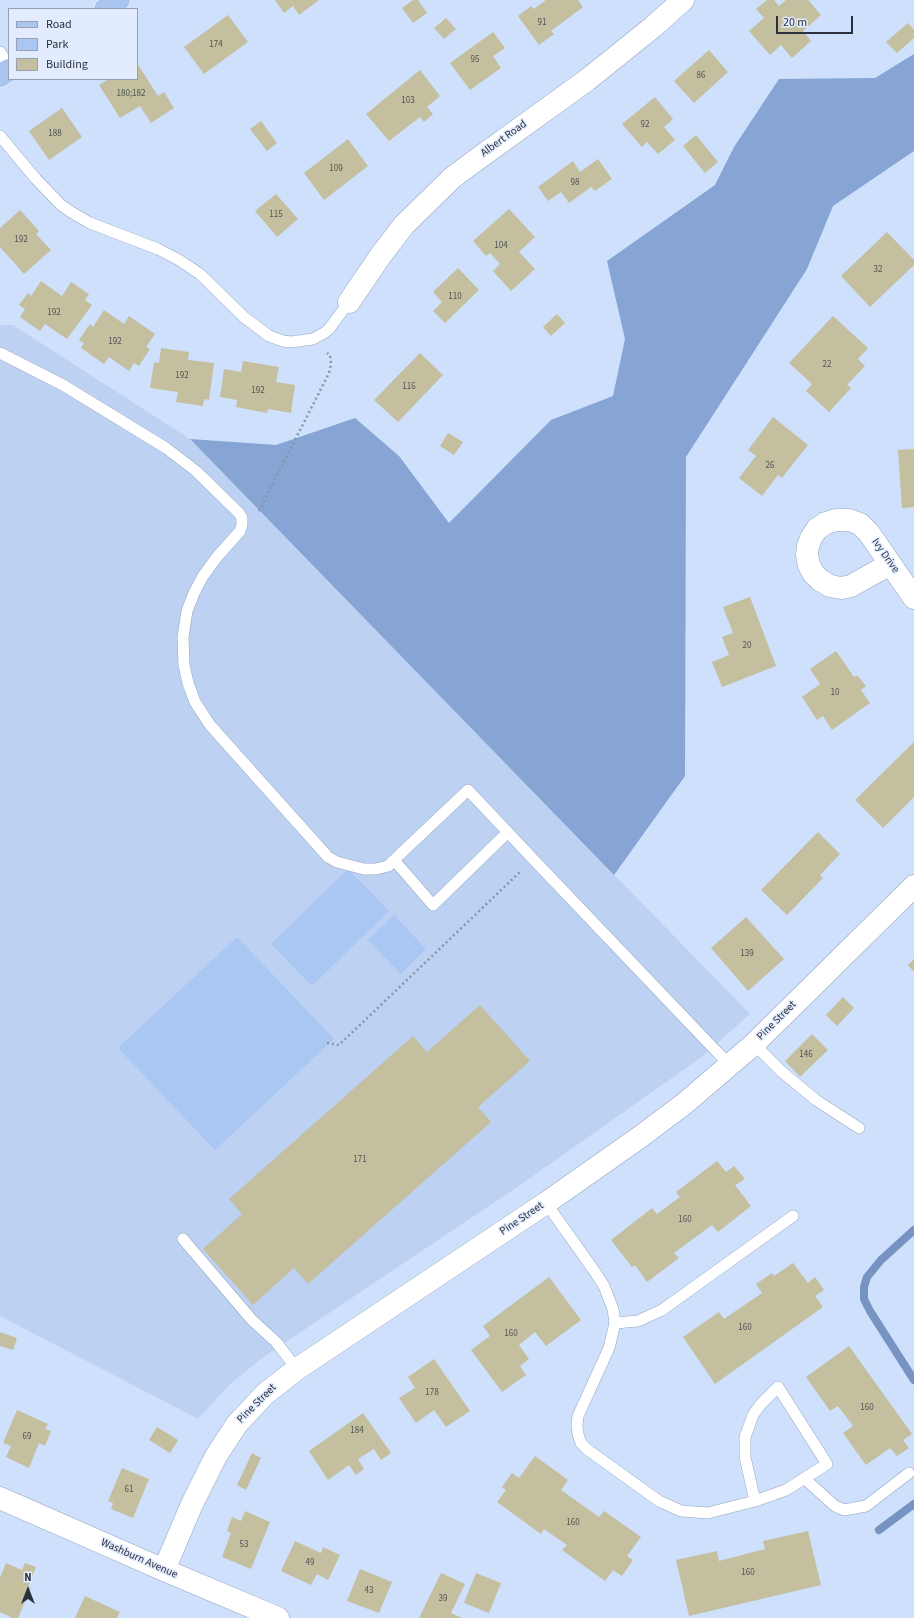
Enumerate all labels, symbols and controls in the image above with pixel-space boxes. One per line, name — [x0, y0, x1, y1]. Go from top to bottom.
legend — [8, 8, 138, 80]
scale bar — [778, 8, 855, 34]
text: 20 m — [783, 14, 807, 31]
text: Road — [46, 16, 72, 33]
house number: 91 — [538, 18, 546, 28]
text: Park — [46, 36, 68, 53]
house number: 174 — [209, 40, 223, 50]
house number: 95 — [471, 55, 479, 65]
text: Building — [46, 56, 88, 73]
house number: 86 — [697, 71, 705, 81]
house number: 180;182 — [116, 89, 146, 99]
house number: 103 — [401, 96, 415, 106]
street label: Albert Road — [478, 118, 530, 160]
house number: 92 — [641, 120, 649, 130]
house number: 188 — [48, 129, 62, 139]
house number: 109 — [329, 164, 343, 174]
house number: 98 — [571, 178, 579, 188]
house number: 115 — [269, 210, 283, 220]
house number: 192 — [14, 235, 28, 245]
house number: 104 — [494, 241, 508, 251]
house number: 32 — [874, 265, 882, 275]
house number: 110 — [448, 292, 462, 302]
house number: 192 — [47, 308, 61, 318]
house number: 192 — [108, 337, 122, 347]
house number: 22 — [823, 360, 831, 370]
house number: 192 — [175, 371, 189, 381]
house number: 116 — [402, 382, 416, 392]
house number: 192 — [251, 386, 265, 396]
house number: 26 — [766, 461, 774, 471]
street label: Ivy Drive — [868, 536, 902, 576]
house number: 20 — [743, 641, 751, 651]
house number: 10 — [831, 688, 839, 698]
house number: 139 — [740, 949, 754, 959]
street label: Pine Street — [755, 999, 799, 1043]
house number: 146 — [799, 1050, 813, 1060]
house number: 171 — [353, 1155, 367, 1165]
street label: Pine Street — [498, 1200, 546, 1238]
house number: 160 — [678, 1215, 692, 1225]
house number: 160 — [738, 1323, 752, 1333]
house number: 160 — [504, 1329, 518, 1339]
street label: Pine Street — [235, 1382, 279, 1426]
house number: 178 — [425, 1388, 439, 1398]
house number: 160 — [860, 1403, 874, 1413]
house number: 184 — [350, 1426, 364, 1436]
house number: 69 — [23, 1432, 31, 1442]
house number: 61 — [125, 1485, 133, 1495]
house number: 160 — [566, 1518, 580, 1528]
street label: Washburn Avenue — [99, 1536, 179, 1582]
house number: 53 — [240, 1540, 248, 1550]
house number: 49 — [306, 1558, 314, 1568]
house number: 160 — [741, 1568, 755, 1578]
north arrow — [8, 1570, 48, 1610]
text: N — [24, 1570, 32, 1585]
house number: 43 — [365, 1586, 373, 1596]
house number: 39 — [439, 1594, 447, 1604]

